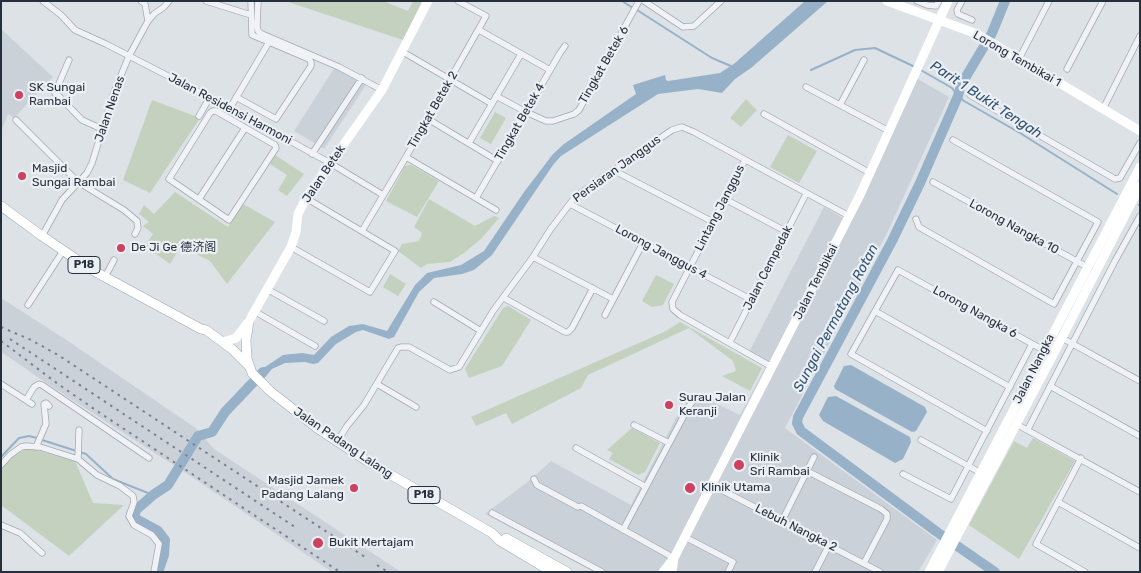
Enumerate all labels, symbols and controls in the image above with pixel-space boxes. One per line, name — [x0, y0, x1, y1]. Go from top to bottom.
street label: Tingkat Betek 6 — [576, 24, 632, 106]
street label: Lorong Tembikai 1 — [970, 28, 1064, 90]
water label: Parit 1 Bukit Tengah — [927, 58, 1045, 142]
street label: Tingkat Betek 2 — [405, 69, 461, 151]
street label: Jalan Residensi Harmoni — [166, 70, 294, 148]
street label: Jalan Nenas — [92, 74, 128, 144]
place label: SK Sungai Rambai — [29, 81, 85, 109]
street label: Tingkat Betek 4 — [492, 81, 548, 163]
marker: SK Sungai Rambai — [13, 89, 25, 101]
street label: Persiaran Janggus — [570, 132, 664, 206]
street label: Jalan Betek — [300, 143, 348, 205]
place label: Masjid Sungai Rambai — [32, 162, 115, 190]
street label: Lintang Janggus — [692, 163, 748, 253]
marker: Masjid Sungai Rambai — [16, 170, 28, 182]
street label: Lorong Nangka 10 — [967, 196, 1061, 258]
street label: Lorong Janggus 4 — [613, 222, 709, 282]
street label: Jalan Cempedak — [740, 223, 796, 313]
place label: De Ji Ge 德济阁 — [131, 241, 216, 255]
water label: Sungai Permatang Rotan — [790, 241, 882, 395]
marker: De Ji Ge 德济阁 — [115, 242, 127, 254]
street label: Jalan Tembikai — [791, 242, 841, 322]
road number: P18 — [68, 256, 100, 274]
street label: Lorong Nangka 6 — [930, 283, 1020, 341]
street label: Jalan Nangka — [1010, 332, 1058, 406]
place label: Surau Jalan Keranji — [679, 391, 746, 419]
marker: Surau Jalan Keranji — [663, 399, 675, 411]
street label: Jalan Padang Lalang — [291, 404, 395, 482]
place label: Klinik Sri Rambai — [750, 451, 810, 479]
marker: Klinik Sri Rambai — [732, 458, 746, 472]
place label: Masjid Jamek Padang Lalang — [261, 474, 344, 502]
marker: Klinik Utama — [683, 481, 697, 495]
place label: Klinik Utama — [701, 481, 770, 495]
marker: Masjid Jamek Padang Lalang — [348, 482, 360, 494]
road number: P18 — [408, 486, 440, 504]
street label: Lebuh Nangka 2 — [753, 501, 839, 555]
marker: Bukit Mertajam — [311, 536, 325, 550]
place label: Bukit Mertajam — [329, 536, 414, 550]

